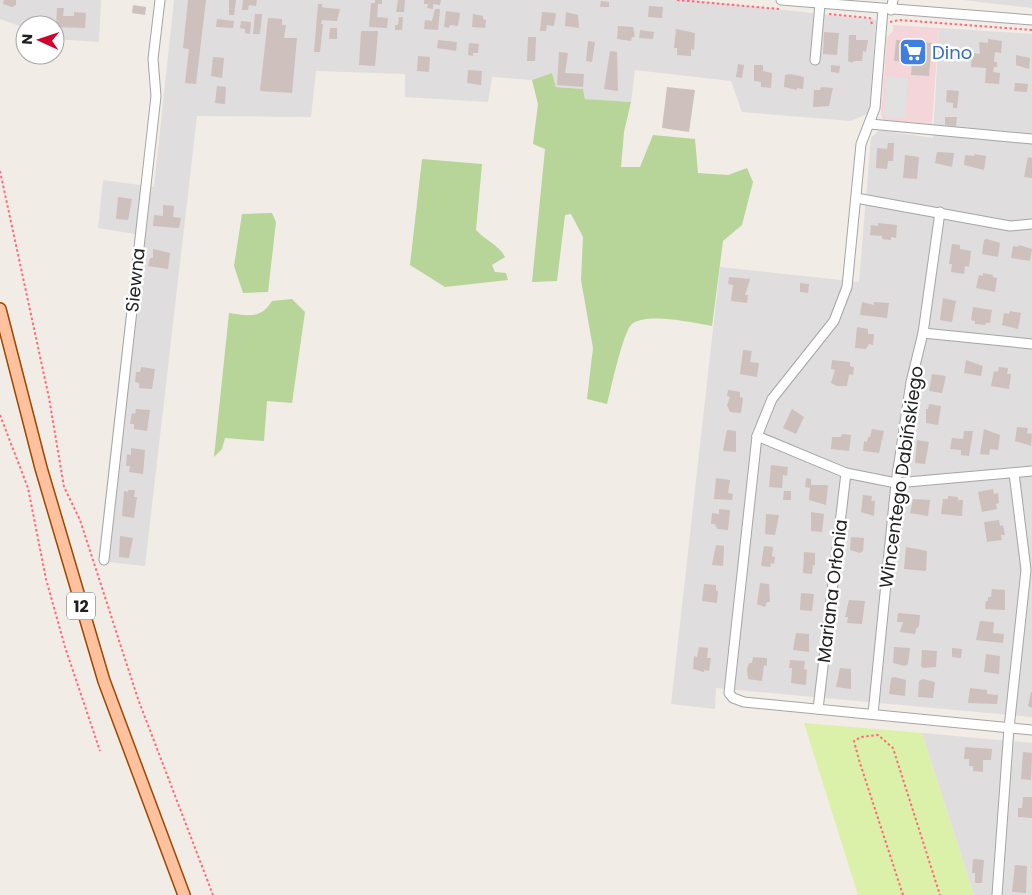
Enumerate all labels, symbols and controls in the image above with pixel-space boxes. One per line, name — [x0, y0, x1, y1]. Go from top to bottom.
north arrow — [15, 15, 65, 65]
text: N — [17, 34, 37, 45]
supermarket icon: Dino — [898, 37, 928, 67]
place label: Dino — [932, 40, 972, 65]
street label: Siewna — [119, 247, 151, 313]
street label: Wincentego Dabińskiego — [873, 364, 929, 590]
street label: Mariana Orłonia — [811, 518, 853, 664]
road number: 12 — [67, 592, 95, 620]

